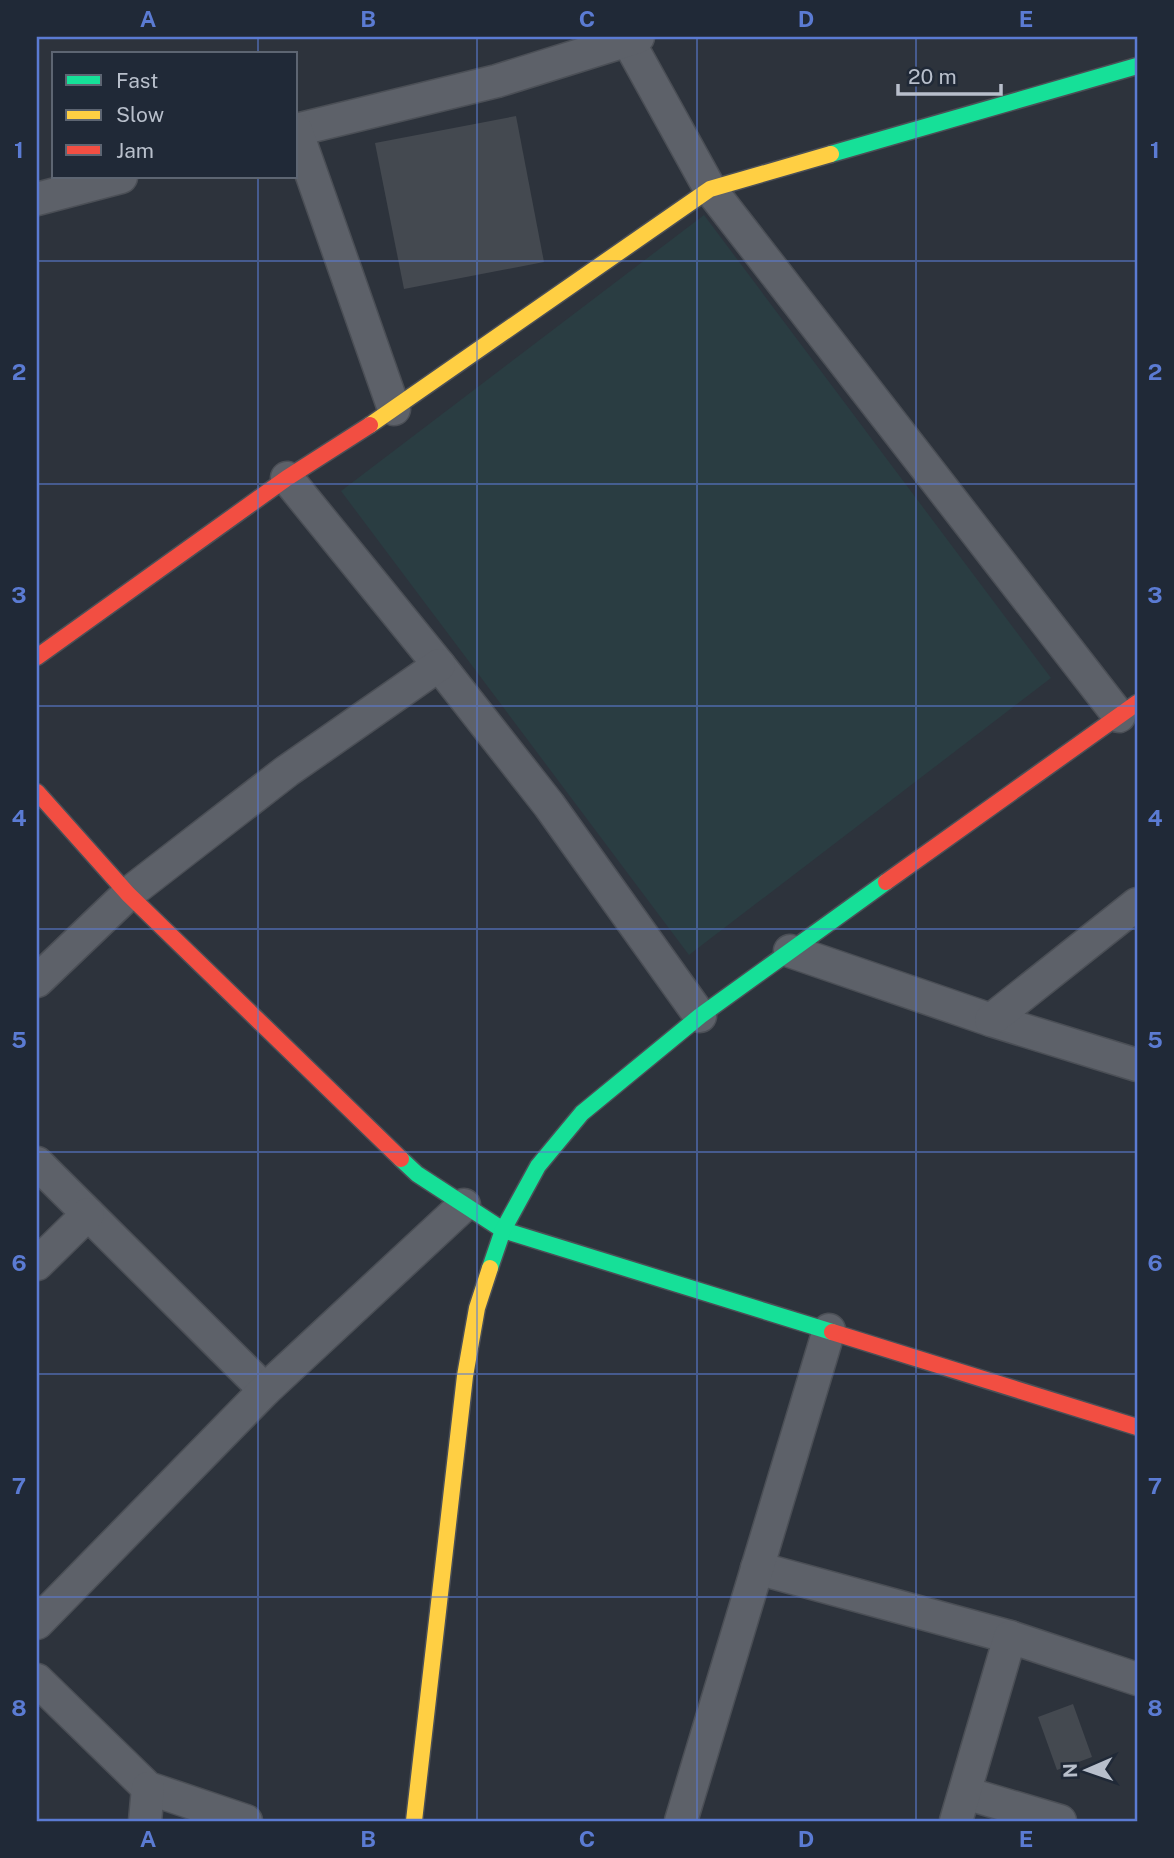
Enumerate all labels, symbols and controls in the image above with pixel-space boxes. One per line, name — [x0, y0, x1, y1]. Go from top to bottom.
text: A — [140, 5, 157, 32]
text: B — [360, 5, 376, 32]
text: C — [579, 5, 595, 32]
text: D — [798, 5, 814, 32]
text: E — [1019, 5, 1033, 32]
legend — [52, 52, 298, 178]
scale bar — [898, 52, 1001, 96]
text: 20 m — [908, 64, 957, 89]
text: Fast — [116, 68, 158, 93]
text: Slow — [116, 102, 164, 127]
text: 1 — [14, 136, 24, 163]
text: 1 — [1150, 136, 1160, 163]
text: Jam — [116, 138, 154, 163]
text: 2 — [12, 358, 26, 385]
text: 2 — [1148, 358, 1162, 385]
text: 3 — [11, 581, 27, 608]
text: 3 — [1147, 581, 1163, 608]
text: 4 — [11, 804, 27, 831]
text: 4 — [1147, 804, 1163, 831]
text: 5 — [11, 1026, 27, 1053]
text: 5 — [1147, 1026, 1163, 1053]
text: 6 — [11, 1249, 27, 1276]
text: 6 — [1147, 1249, 1163, 1276]
text: 7 — [12, 1472, 26, 1499]
text: 7 — [1148, 1472, 1162, 1499]
text: 8 — [11, 1694, 27, 1721]
text: 8 — [1147, 1694, 1163, 1721]
north arrow — [1052, 1736, 1122, 1806]
text: N — [1059, 1763, 1081, 1778]
text: A — [140, 1825, 157, 1852]
text: B — [360, 1825, 376, 1852]
text: C — [579, 1825, 595, 1852]
text: D — [798, 1825, 814, 1852]
text: E — [1019, 1825, 1033, 1852]

